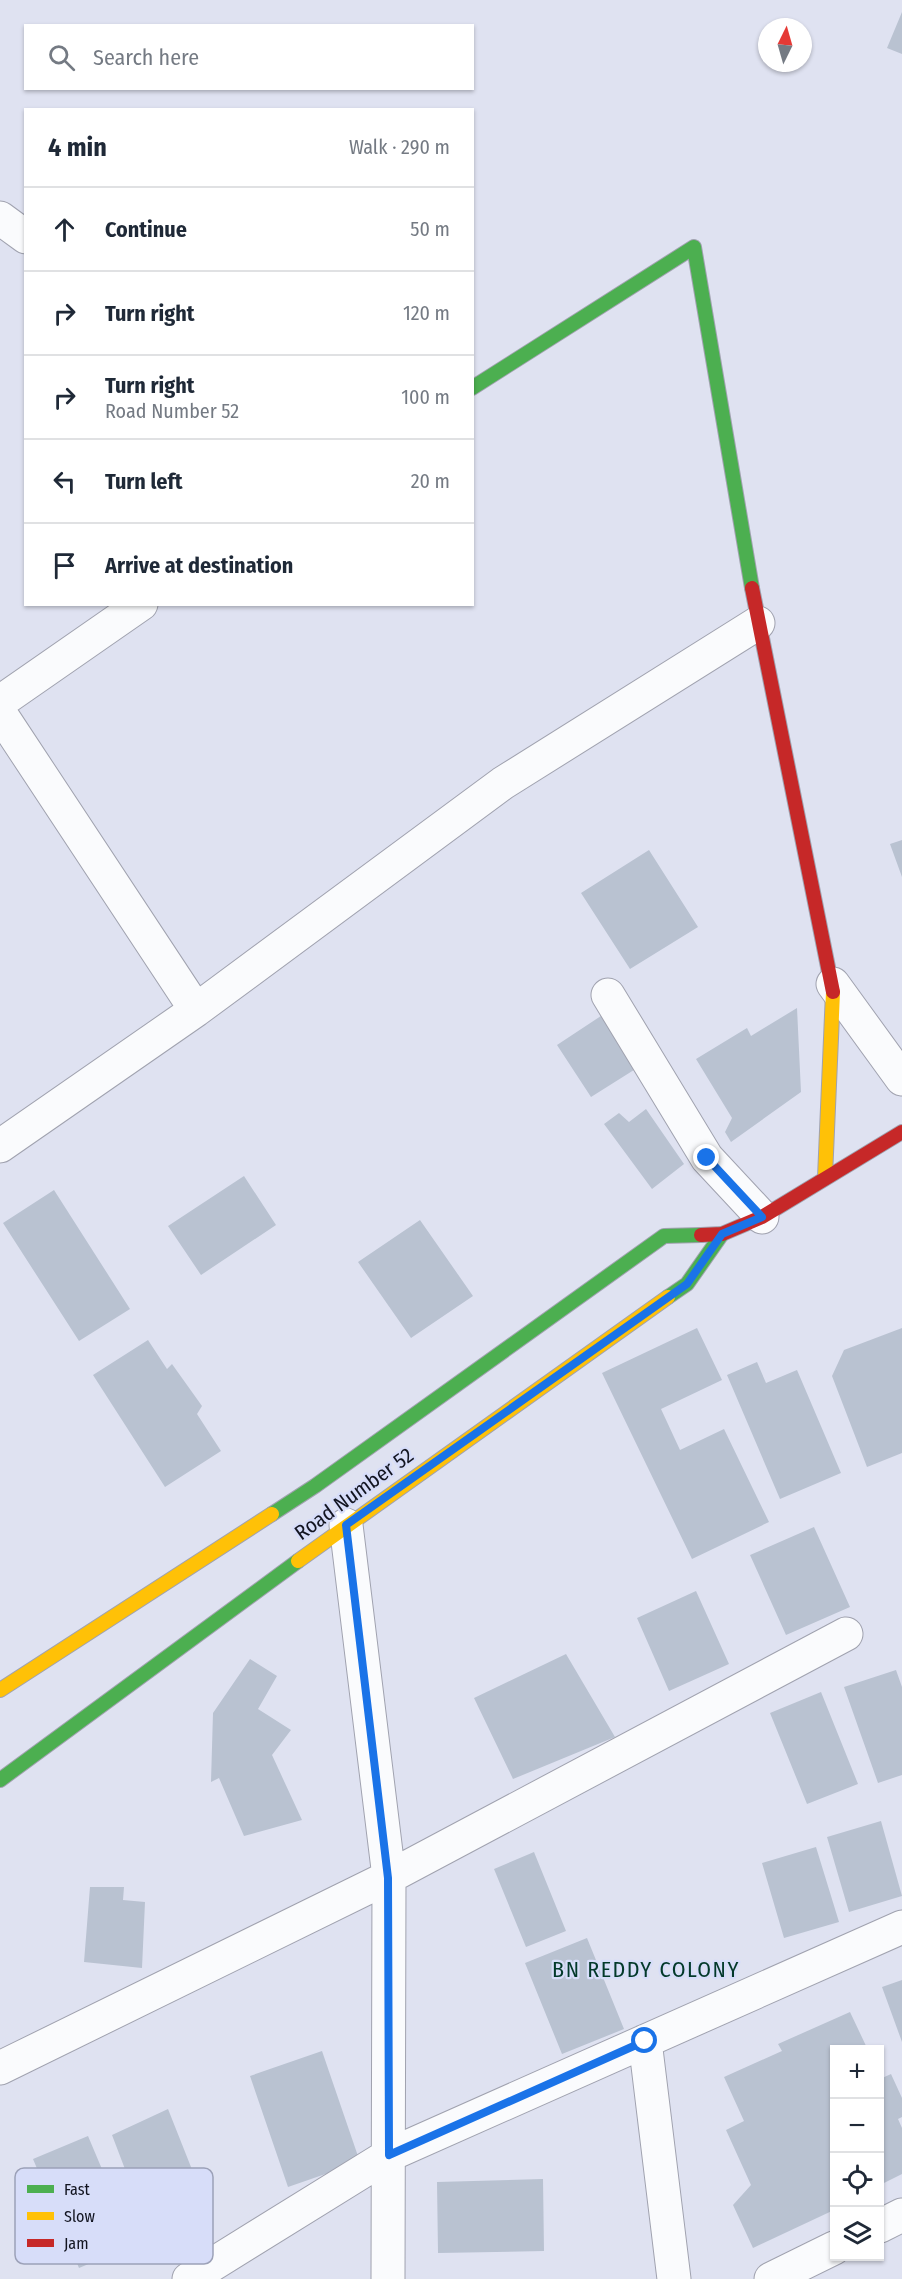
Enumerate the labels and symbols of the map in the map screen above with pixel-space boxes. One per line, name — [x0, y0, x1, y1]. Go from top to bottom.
north arrow — [758, 18, 812, 72]
route end — [693, 1144, 719, 1170]
street label: Road Number 52 — [289, 1442, 419, 1546]
district label: BN REDDY COLONY — [552, 1956, 740, 1983]
route start — [631, 2027, 657, 2053]
legend — [15, 2168, 213, 2264]
text: Fast — [64, 2180, 91, 2199]
text: Slow — [64, 2207, 95, 2226]
text: Jam — [64, 2234, 89, 2253]

